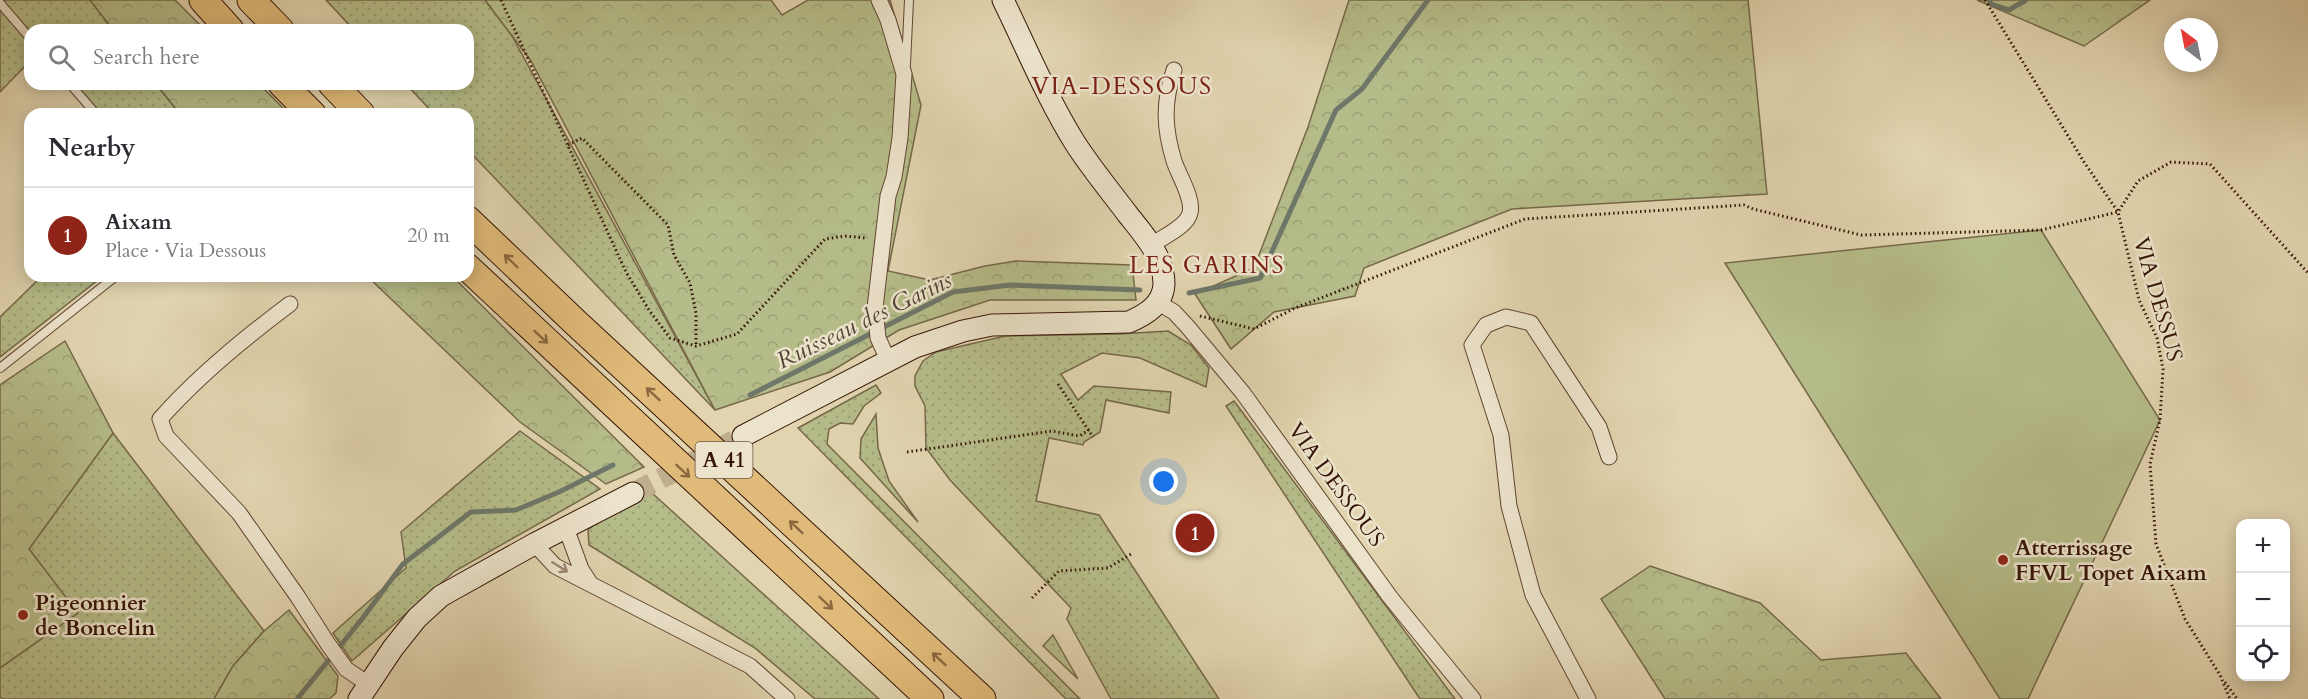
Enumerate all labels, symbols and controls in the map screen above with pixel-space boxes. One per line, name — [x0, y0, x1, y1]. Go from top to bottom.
north arrow — [2164, 18, 2218, 72]
search box — [24, 24, 474, 90]
icon: search — [45, 41, 78, 74]
text: Search here — [93, 42, 200, 72]
district label: VIA-DESSOUS — [1032, 70, 1212, 103]
text: Nearby — [48, 130, 136, 165]
text: Aixam — [105, 207, 172, 237]
text: 1 — [62, 222, 73, 249]
text: 20 m — [407, 222, 450, 249]
street label: VIA DESSUS — [2126, 234, 2190, 365]
text: Place · Via Dessous — [105, 237, 266, 264]
district label: LES GARINS — [1129, 249, 1285, 282]
one-way arrow — [503, 254, 518, 268]
water label: Ruisseau des Garins — [771, 264, 958, 377]
one-way arrow — [533, 330, 548, 344]
one-way arrow — [646, 388, 661, 402]
street label: VIA DESSOUS — [1281, 416, 1391, 553]
road number: A 41 — [696, 442, 752, 478]
one-way arrow — [676, 463, 691, 478]
your location — [1149, 467, 1178, 496]
pin: 1 — [1176, 510, 1214, 556]
map controls — [2236, 519, 2290, 681]
button: + — [2236, 519, 2290, 573]
one-way arrow — [789, 520, 804, 534]
place label: Atterrissage FFVL Topet Aixam — [2015, 533, 2207, 588]
marker: Atterrissage FFVL Topet Aixam — [1996, 553, 2010, 567]
one-way arrow — [551, 561, 568, 573]
button: − — [2236, 573, 2290, 627]
place label: Pigeonnier de Boncelin — [35, 588, 155, 643]
one-way arrow — [818, 596, 833, 610]
marker: Pigeonnier de Boncelin — [16, 608, 30, 622]
button: locate — [2236, 627, 2290, 681]
one-way arrow — [932, 652, 947, 666]

